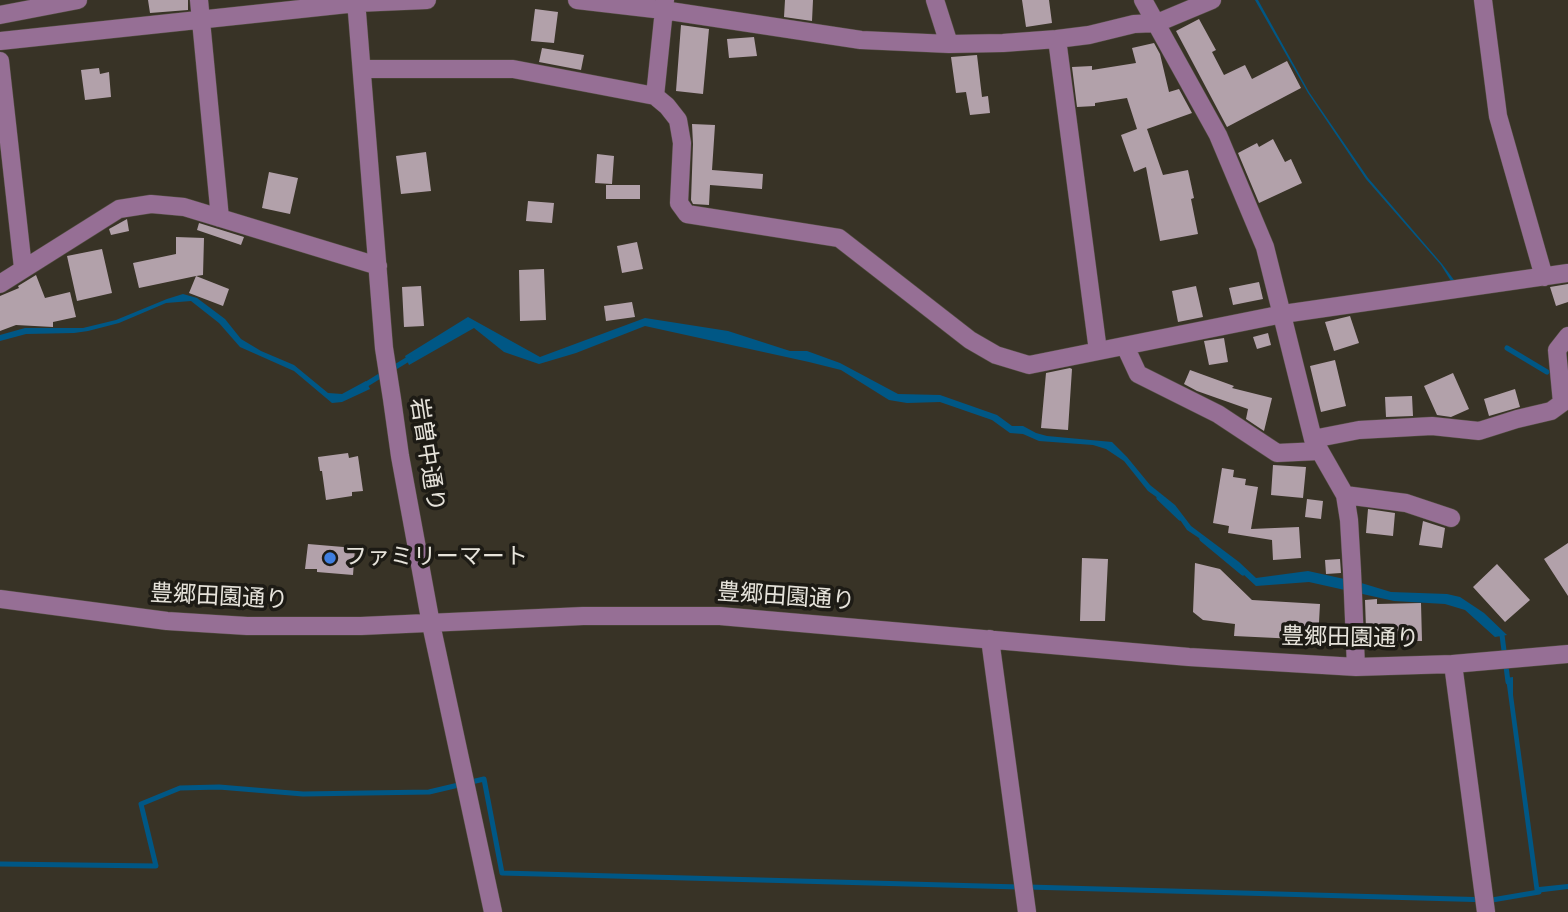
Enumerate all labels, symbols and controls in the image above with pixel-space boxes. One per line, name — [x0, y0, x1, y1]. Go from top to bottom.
street label: 岩曽中通り — [403, 396, 449, 514]
place label: ファミリーマート — [344, 544, 528, 572]
marker: ファミリーマート — [322, 550, 338, 566]
street label: 豊郷田園通り — [716, 579, 856, 617]
street label: 豊郷田園通り — [149, 581, 289, 615]
street label: 豊郷田園通り — [1281, 624, 1419, 654]

